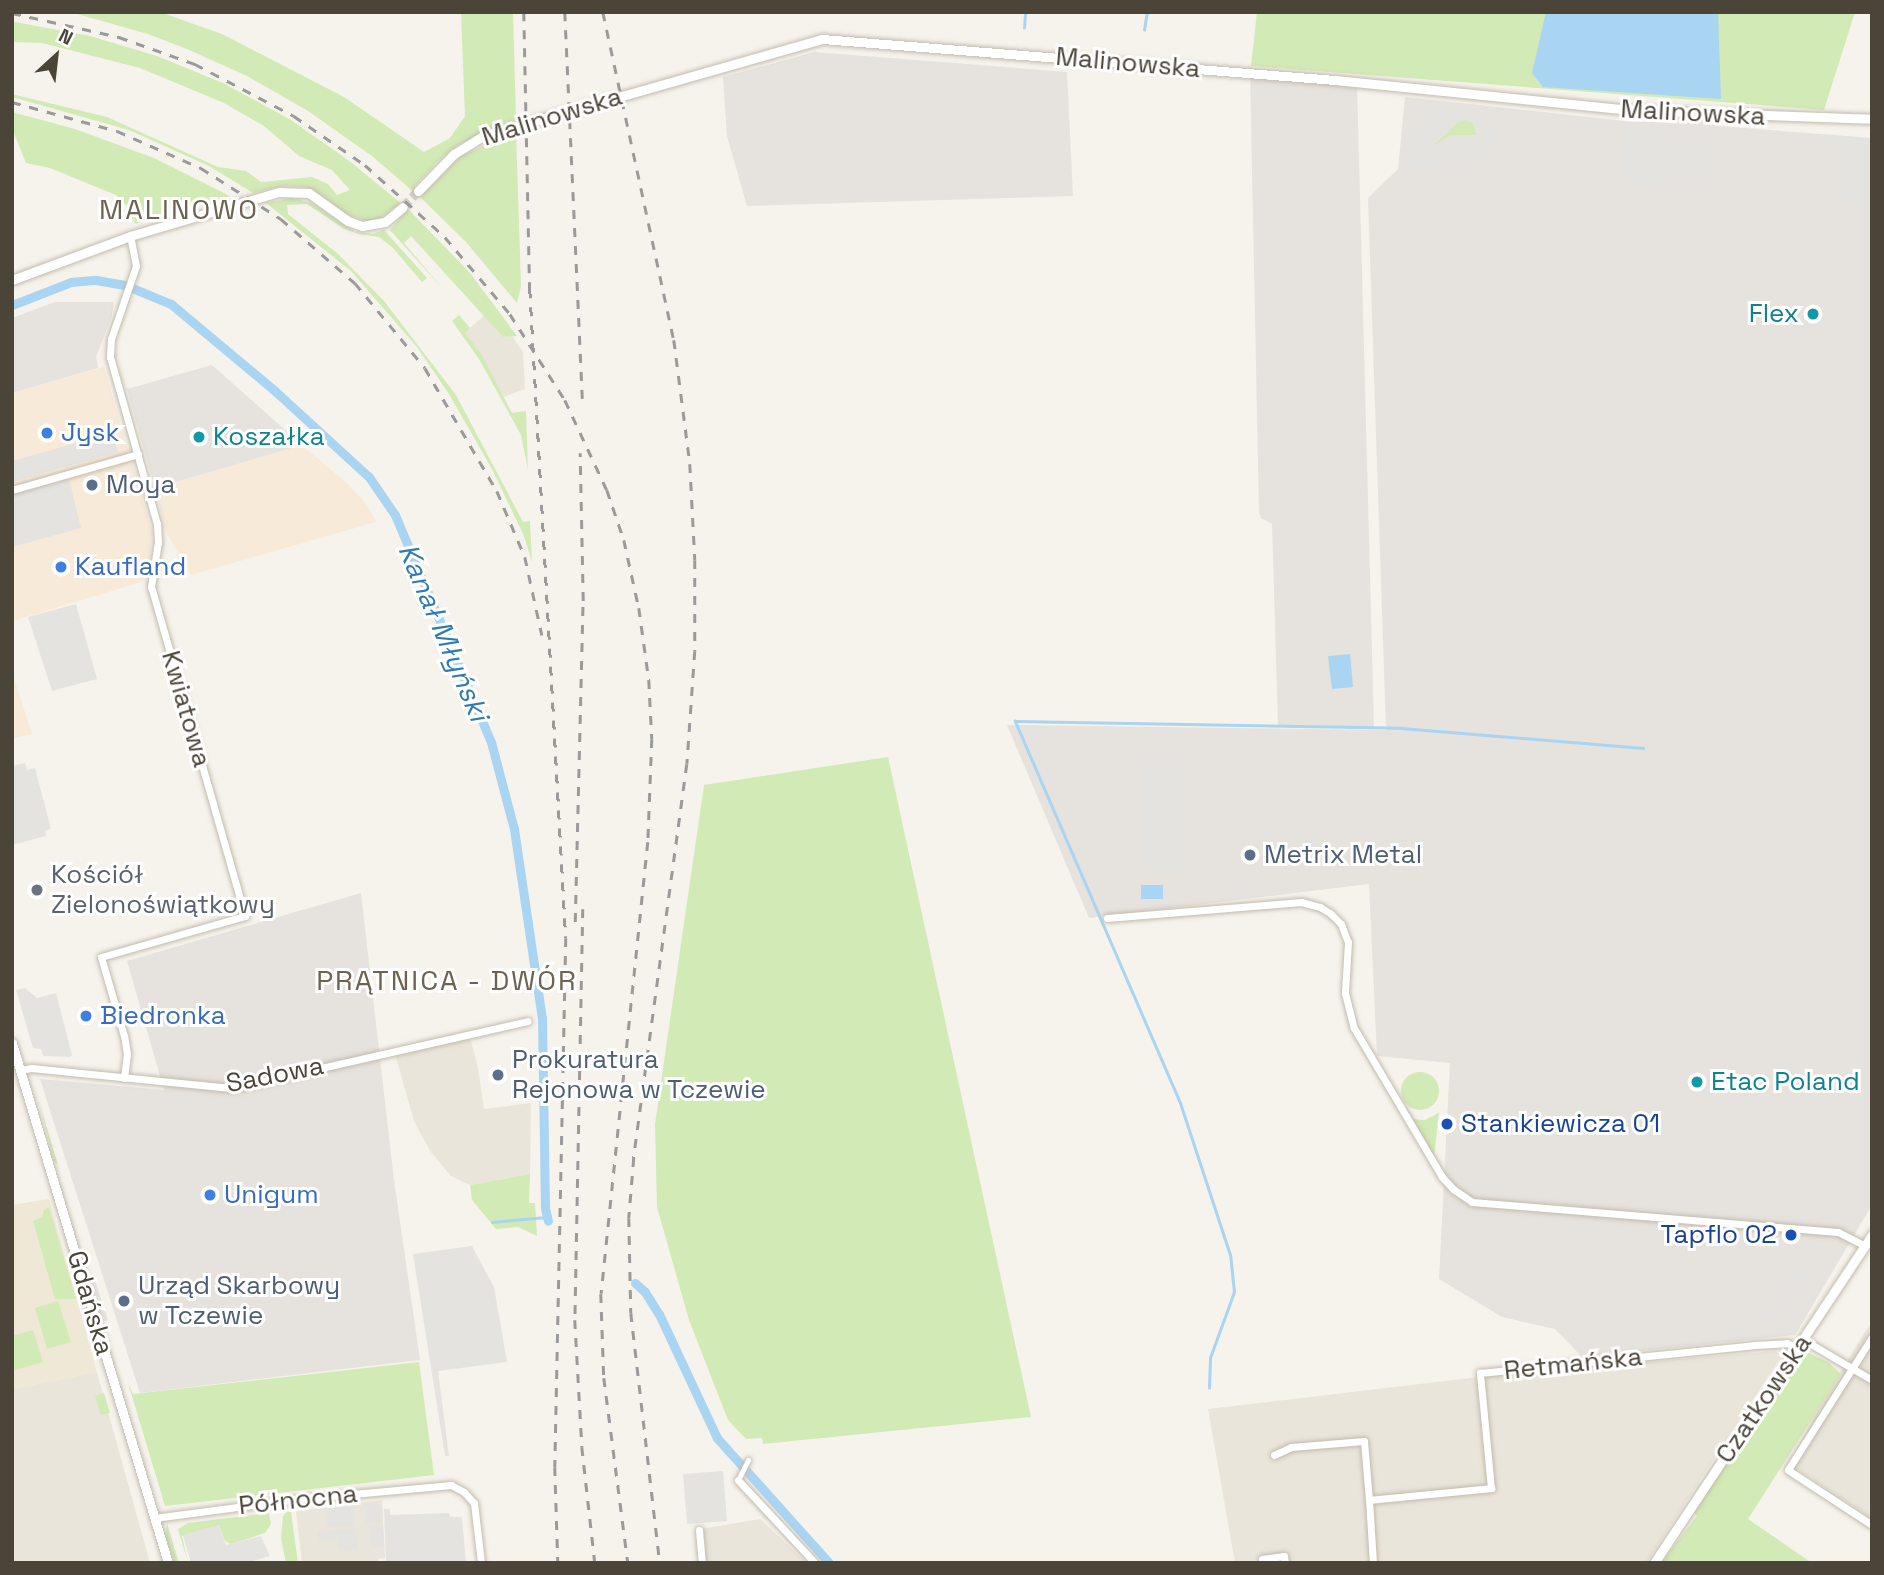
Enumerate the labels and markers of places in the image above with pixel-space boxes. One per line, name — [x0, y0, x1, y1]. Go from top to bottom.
place label: Flex — [1749, 298, 1799, 330]
marker: Flex — [1805, 306, 1821, 322]
place label: Jysk — [61, 417, 119, 449]
place label: Koszałka — [213, 421, 325, 453]
marker: Jysk — [39, 425, 55, 441]
marker: Koszałka — [191, 429, 207, 445]
place label: Moya — [106, 469, 175, 501]
marker: Moya — [84, 477, 100, 493]
place label: Kaufland — [75, 551, 186, 583]
marker: Kaufland — [53, 559, 69, 575]
place label: Metrix Metal — [1264, 839, 1422, 871]
marker: Metrix Metal — [1242, 847, 1258, 863]
place label: Kościół Zielonoświątkowy — [51, 859, 275, 920]
marker: Kościół Zielonoświątkowy — [29, 882, 45, 898]
place label: Biedronka — [100, 1000, 226, 1032]
marker: Biedronka — [78, 1008, 94, 1024]
place label: Prokuratura Rejonowa w Tczewie — [512, 1044, 766, 1106]
place label: Etac Poland — [1711, 1066, 1860, 1098]
marker: Prokuratura Rejonowa w Tczewie — [490, 1067, 506, 1083]
marker: Etac Poland — [1689, 1074, 1705, 1090]
place label: Stankiewicza 01 — [1461, 1108, 1660, 1140]
marker: Stankiewicza 01 — [1439, 1116, 1455, 1132]
place label: Unigum — [224, 1179, 319, 1211]
marker: Unigum — [202, 1187, 218, 1203]
place label: Tapflo 02 — [1660, 1219, 1777, 1251]
marker: Tapflo 02 — [1783, 1227, 1799, 1243]
place label: Urząd Skarbowy w Tczewie — [138, 1270, 340, 1332]
marker: Urząd Skarbowy w Tczewie — [116, 1293, 132, 1309]

